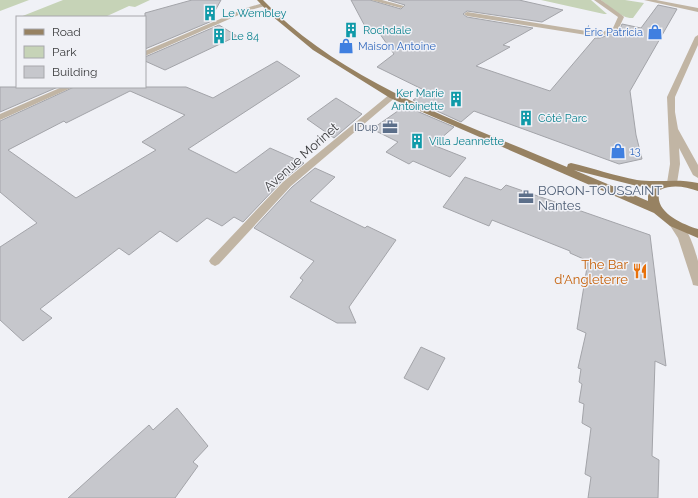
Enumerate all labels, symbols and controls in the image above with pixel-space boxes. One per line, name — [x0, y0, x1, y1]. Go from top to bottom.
building icon: Le Wembley — [201, 4, 219, 22]
place label: Le Wembley — [222, 7, 287, 20]
legend — [16, 16, 146, 88]
building icon: Rochdale — [342, 21, 360, 39]
shop icon: Éric Patricia — [646, 23, 664, 41]
place label: Rochdale — [363, 24, 412, 37]
text: Road — [52, 25, 81, 39]
place label: Éric Patricia — [584, 25, 643, 39]
building icon: Le 84 — [210, 27, 228, 45]
place label: Le 84 — [231, 30, 259, 43]
shop icon: Maison Antoine — [337, 37, 355, 55]
place label: Maison Antoine — [358, 40, 436, 53]
text: Park — [52, 45, 77, 59]
text: Building — [52, 65, 98, 79]
place label: Ker Marie Antoinette — [391, 87, 445, 113]
building icon: Ker Marie Antoinette — [447, 90, 465, 108]
building icon: Côté Parc — [517, 109, 535, 127]
place label: Côté Parc — [538, 112, 587, 125]
office icon: IDup — [381, 118, 399, 136]
street label: Avenue Morinet — [261, 119, 342, 194]
place label: IDup — [354, 121, 378, 134]
building icon: Villa Jeannette — [408, 132, 426, 150]
place label: Villa Jeannette — [429, 135, 505, 148]
shop icon: 13 — [609, 142, 627, 160]
place label: 13 — [630, 145, 641, 158]
place label: BORON-TOUSSAINT Nantes — [538, 183, 662, 213]
office icon: BORON-TOUSSAINT Nantes — [517, 188, 535, 206]
place label: The Bar d'Angleterre — [554, 257, 628, 287]
restaurant icon: The Bar d'Angleterre — [631, 262, 649, 280]

